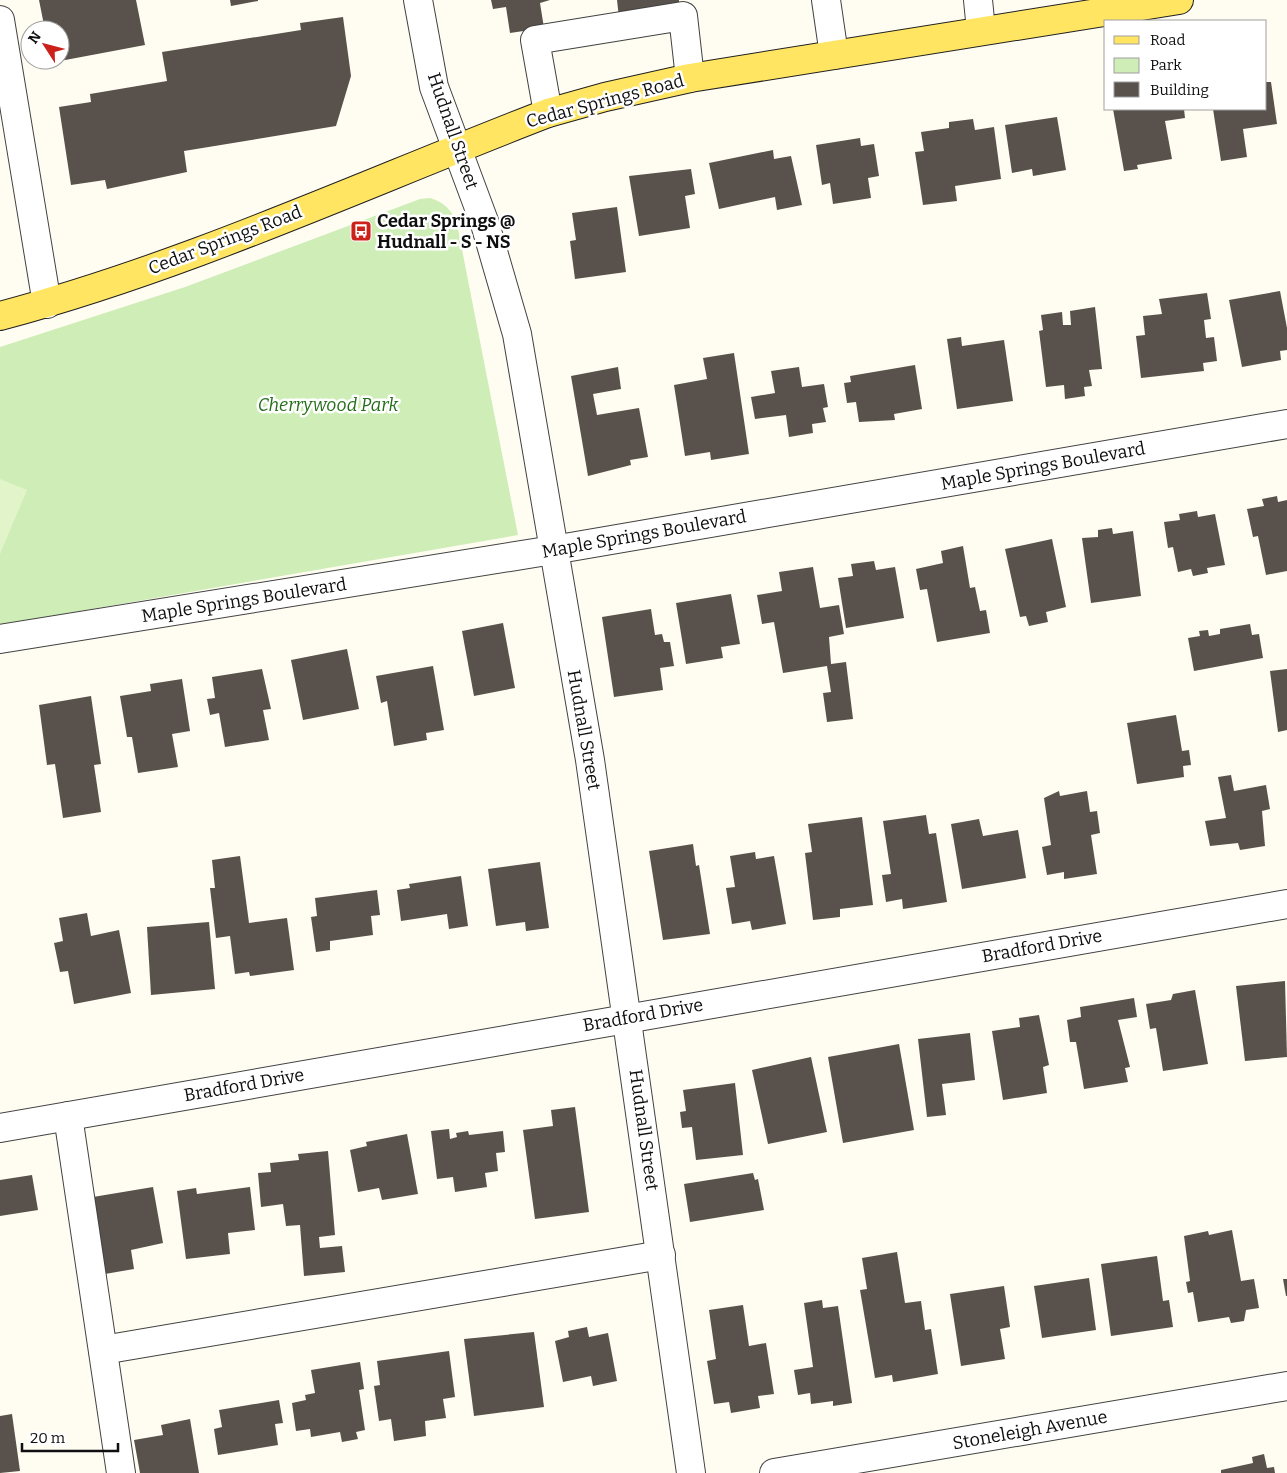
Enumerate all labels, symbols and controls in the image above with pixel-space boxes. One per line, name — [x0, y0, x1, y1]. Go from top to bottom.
north arrow — [20, 20, 70, 70]
legend — [1104, 20, 1267, 110]
text: N — [25, 28, 45, 47]
text: Road — [1150, 31, 1185, 49]
text: Park — [1150, 56, 1182, 74]
street label: Cedar Springs Road — [524, 69, 687, 133]
street label: Hudnall Street — [423, 70, 483, 193]
text: Building — [1150, 81, 1209, 99]
street label: Cedar Springs Road — [145, 200, 305, 279]
place label: Cedar Springs @ Hudnall - S - NS — [377, 210, 515, 253]
bus stop icon: Cedar Springs @ Hudnall - S - NS — [349, 219, 373, 243]
park label: Cherrywood Park — [258, 394, 398, 416]
street label: Maple Springs Boulevard — [939, 437, 1147, 495]
street label: Maple Springs Boulevard — [540, 505, 748, 563]
street label: Maple Springs Boulevard — [140, 573, 348, 627]
street label: Hudnall Street — [563, 668, 606, 793]
street label: Bradford Drive — [980, 925, 1104, 967]
street label: Bradford Drive — [581, 994, 705, 1036]
street label: Bradford Drive — [182, 1064, 306, 1106]
street label: Hudnall Street — [625, 1068, 663, 1193]
street label: Stoneleigh Avenue — [951, 1406, 1109, 1454]
scale bar — [22, 1420, 119, 1452]
text: 20 m — [30, 1429, 66, 1447]

